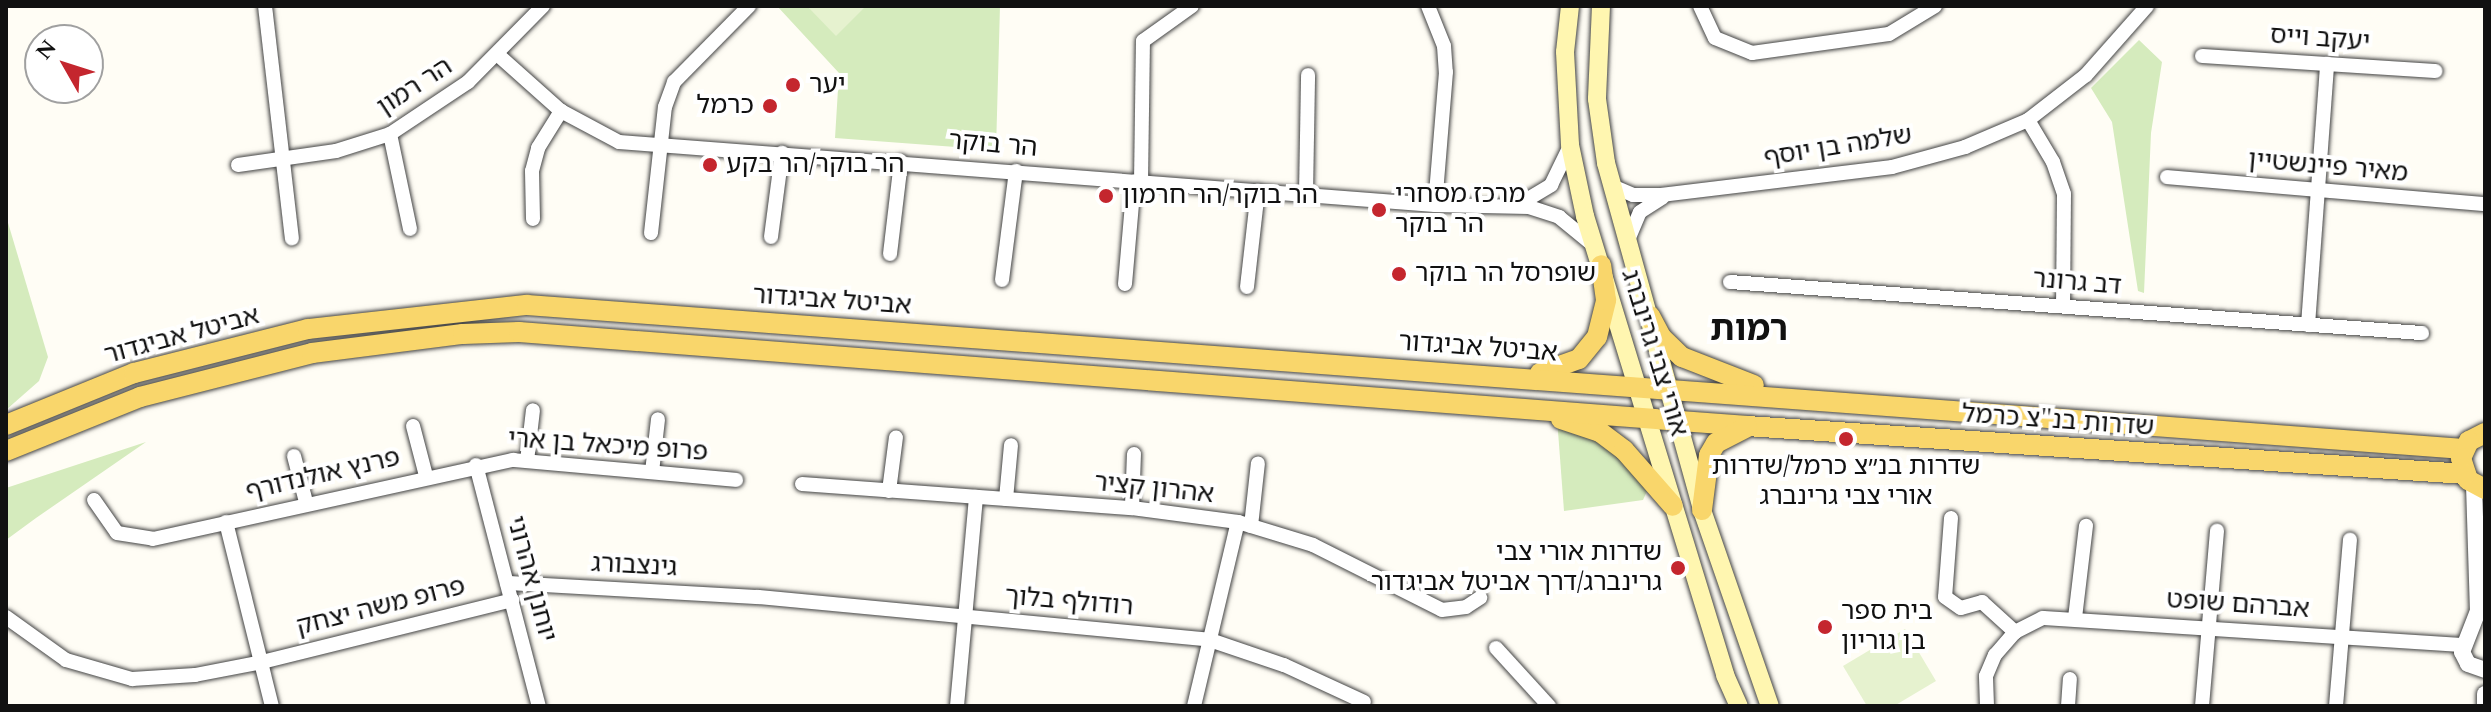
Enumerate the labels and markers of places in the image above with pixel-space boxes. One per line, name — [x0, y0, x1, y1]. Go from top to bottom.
place label: יער — [809, 69, 846, 101]
marker: יער — [784, 76, 802, 94]
place label: כרמל — [696, 90, 754, 122]
marker: כרמל — [761, 97, 779, 115]
place label: הר בוקר/הר בקע — [726, 149, 904, 181]
marker: הר בוקר/הר בקע — [701, 156, 719, 174]
place label: מרכז מסחרי הר בוקר — [1395, 179, 1526, 240]
place label: הר בוקר/הר חרמון — [1122, 180, 1318, 212]
marker: הר בוקר/הר חרמון — [1097, 187, 1115, 205]
marker: מרכז מסחרי הר בוקר — [1370, 201, 1388, 219]
place label: שופרסל הר בוקר — [1415, 258, 1596, 290]
marker: שופרסל הר בוקר — [1390, 265, 1408, 283]
marker: שדרות בנ״צ כרמל/שדרות אורי צבי גרינברג — [1837, 430, 1855, 448]
place label: שדרות בנ״צ כרמל/שדרות אורי צבי גרינברג — [1712, 451, 1980, 512]
place label: שדרות אורי צבי גרינברג/דרך אביטל אביגדור — [1371, 537, 1662, 598]
marker: שדרות אורי צבי גרינברג/דרך אביטל אביגדור — [1669, 559, 1687, 577]
place label: בית ספר בן גוריון — [1841, 596, 1933, 658]
marker: בית ספר בן גוריון — [1816, 618, 1834, 636]

